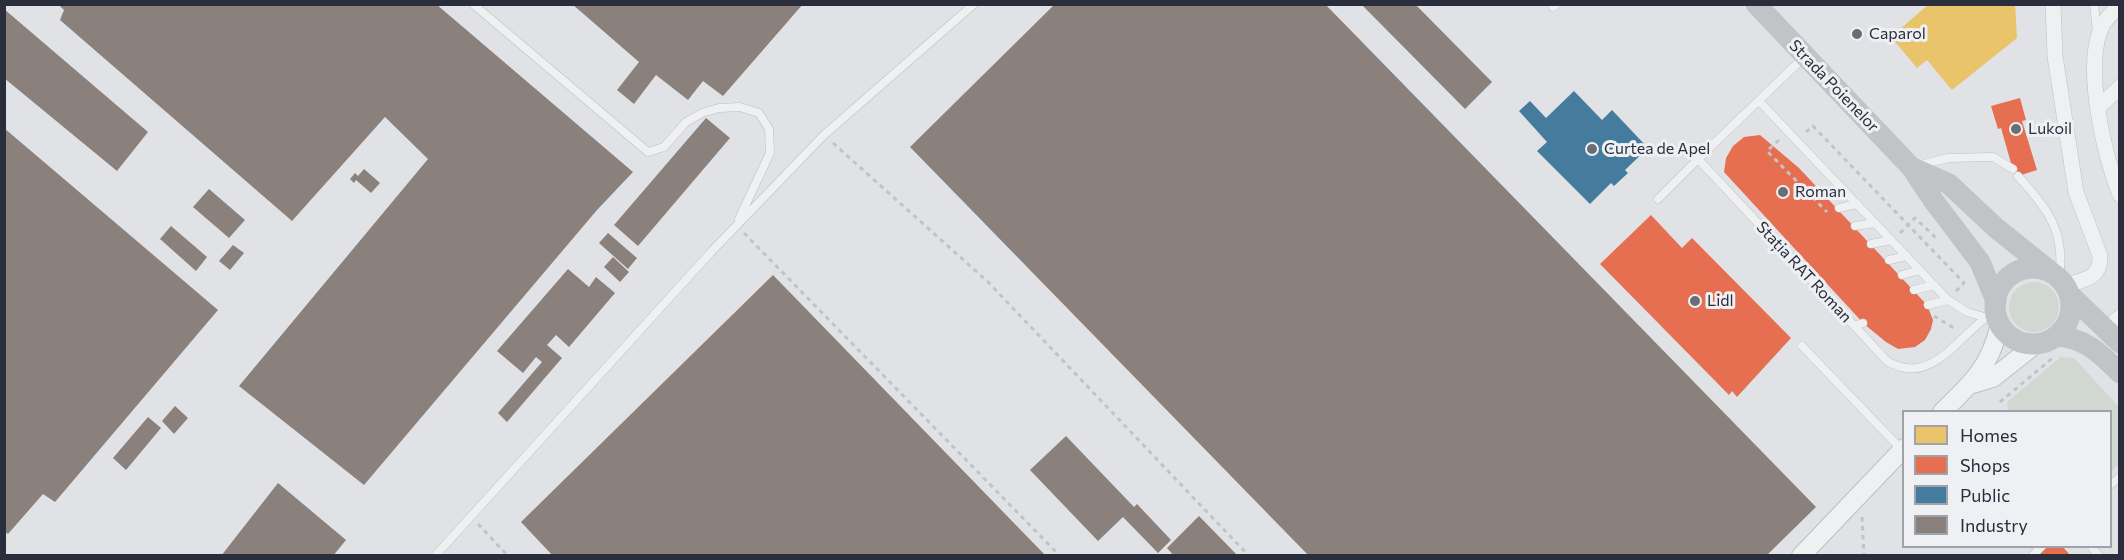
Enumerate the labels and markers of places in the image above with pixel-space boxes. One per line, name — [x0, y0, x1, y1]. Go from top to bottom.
place label: Caparol — [1869, 24, 1926, 44]
marker: Caparol — [1850, 27, 1864, 41]
place label: Lukoil — [2028, 119, 2072, 139]
marker: Lukoil — [2009, 122, 2023, 136]
place label: Curtea de Apel — [1604, 139, 1710, 159]
marker: Curtea de Apel — [1585, 142, 1599, 156]
place label: Roman — [1795, 182, 1846, 202]
marker: Roman — [1776, 185, 1790, 199]
place label: Lidl — [1707, 291, 1734, 311]
marker: Lidl — [1688, 294, 1702, 308]

